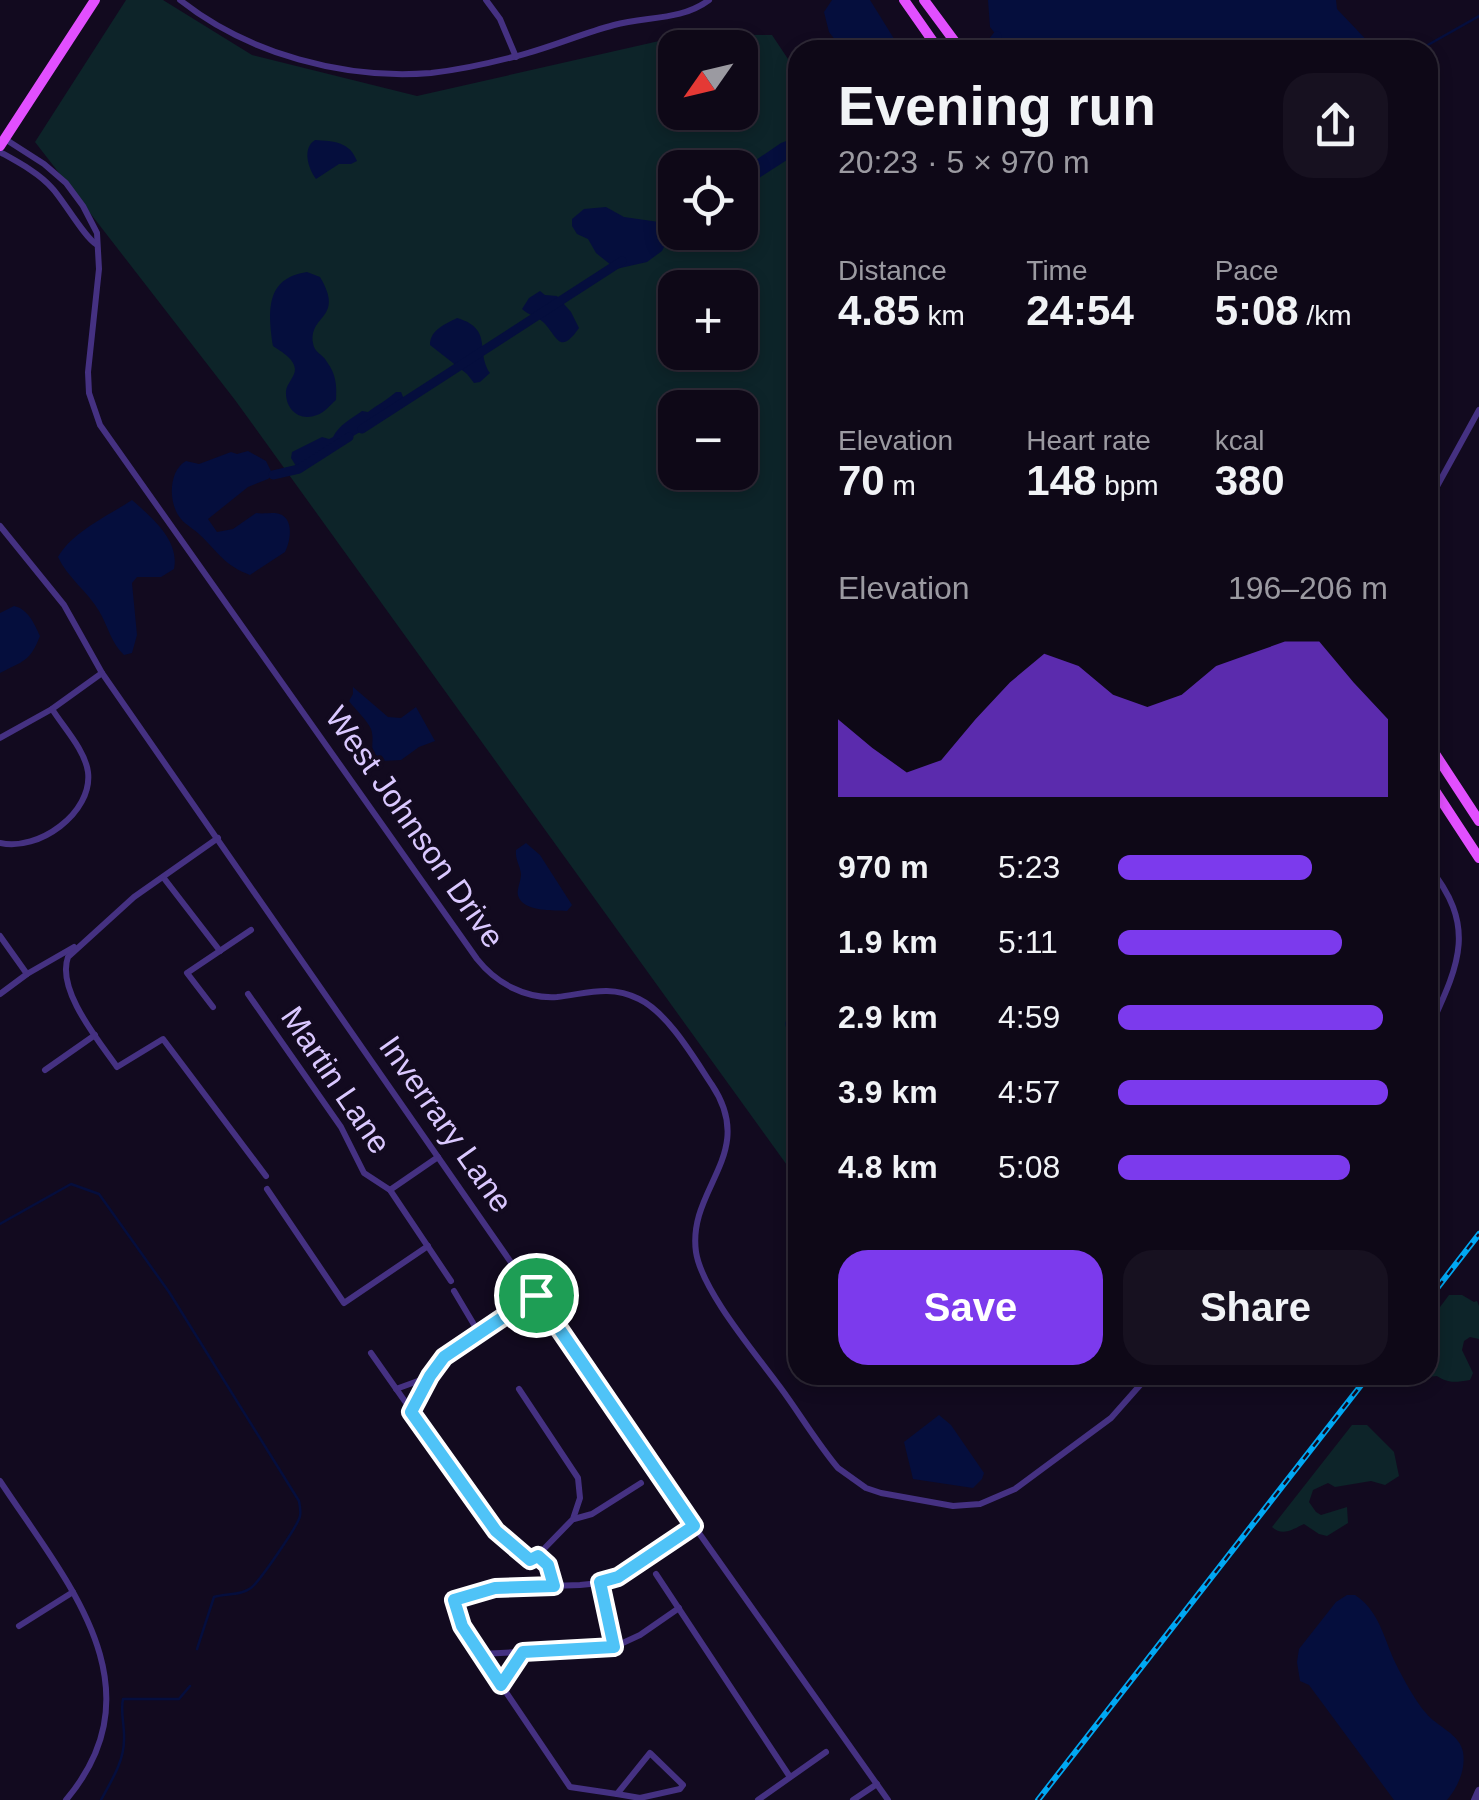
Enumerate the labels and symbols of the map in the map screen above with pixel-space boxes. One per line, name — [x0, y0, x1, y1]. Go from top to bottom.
north arrow — [658, 30, 758, 130]
street label: West Johnson Drive — [318, 700, 512, 954]
street label: Martin Lane — [274, 1000, 398, 1160]
street label: Inverrary Lane — [372, 1029, 520, 1219]
pin — [494, 1253, 579, 1338]

